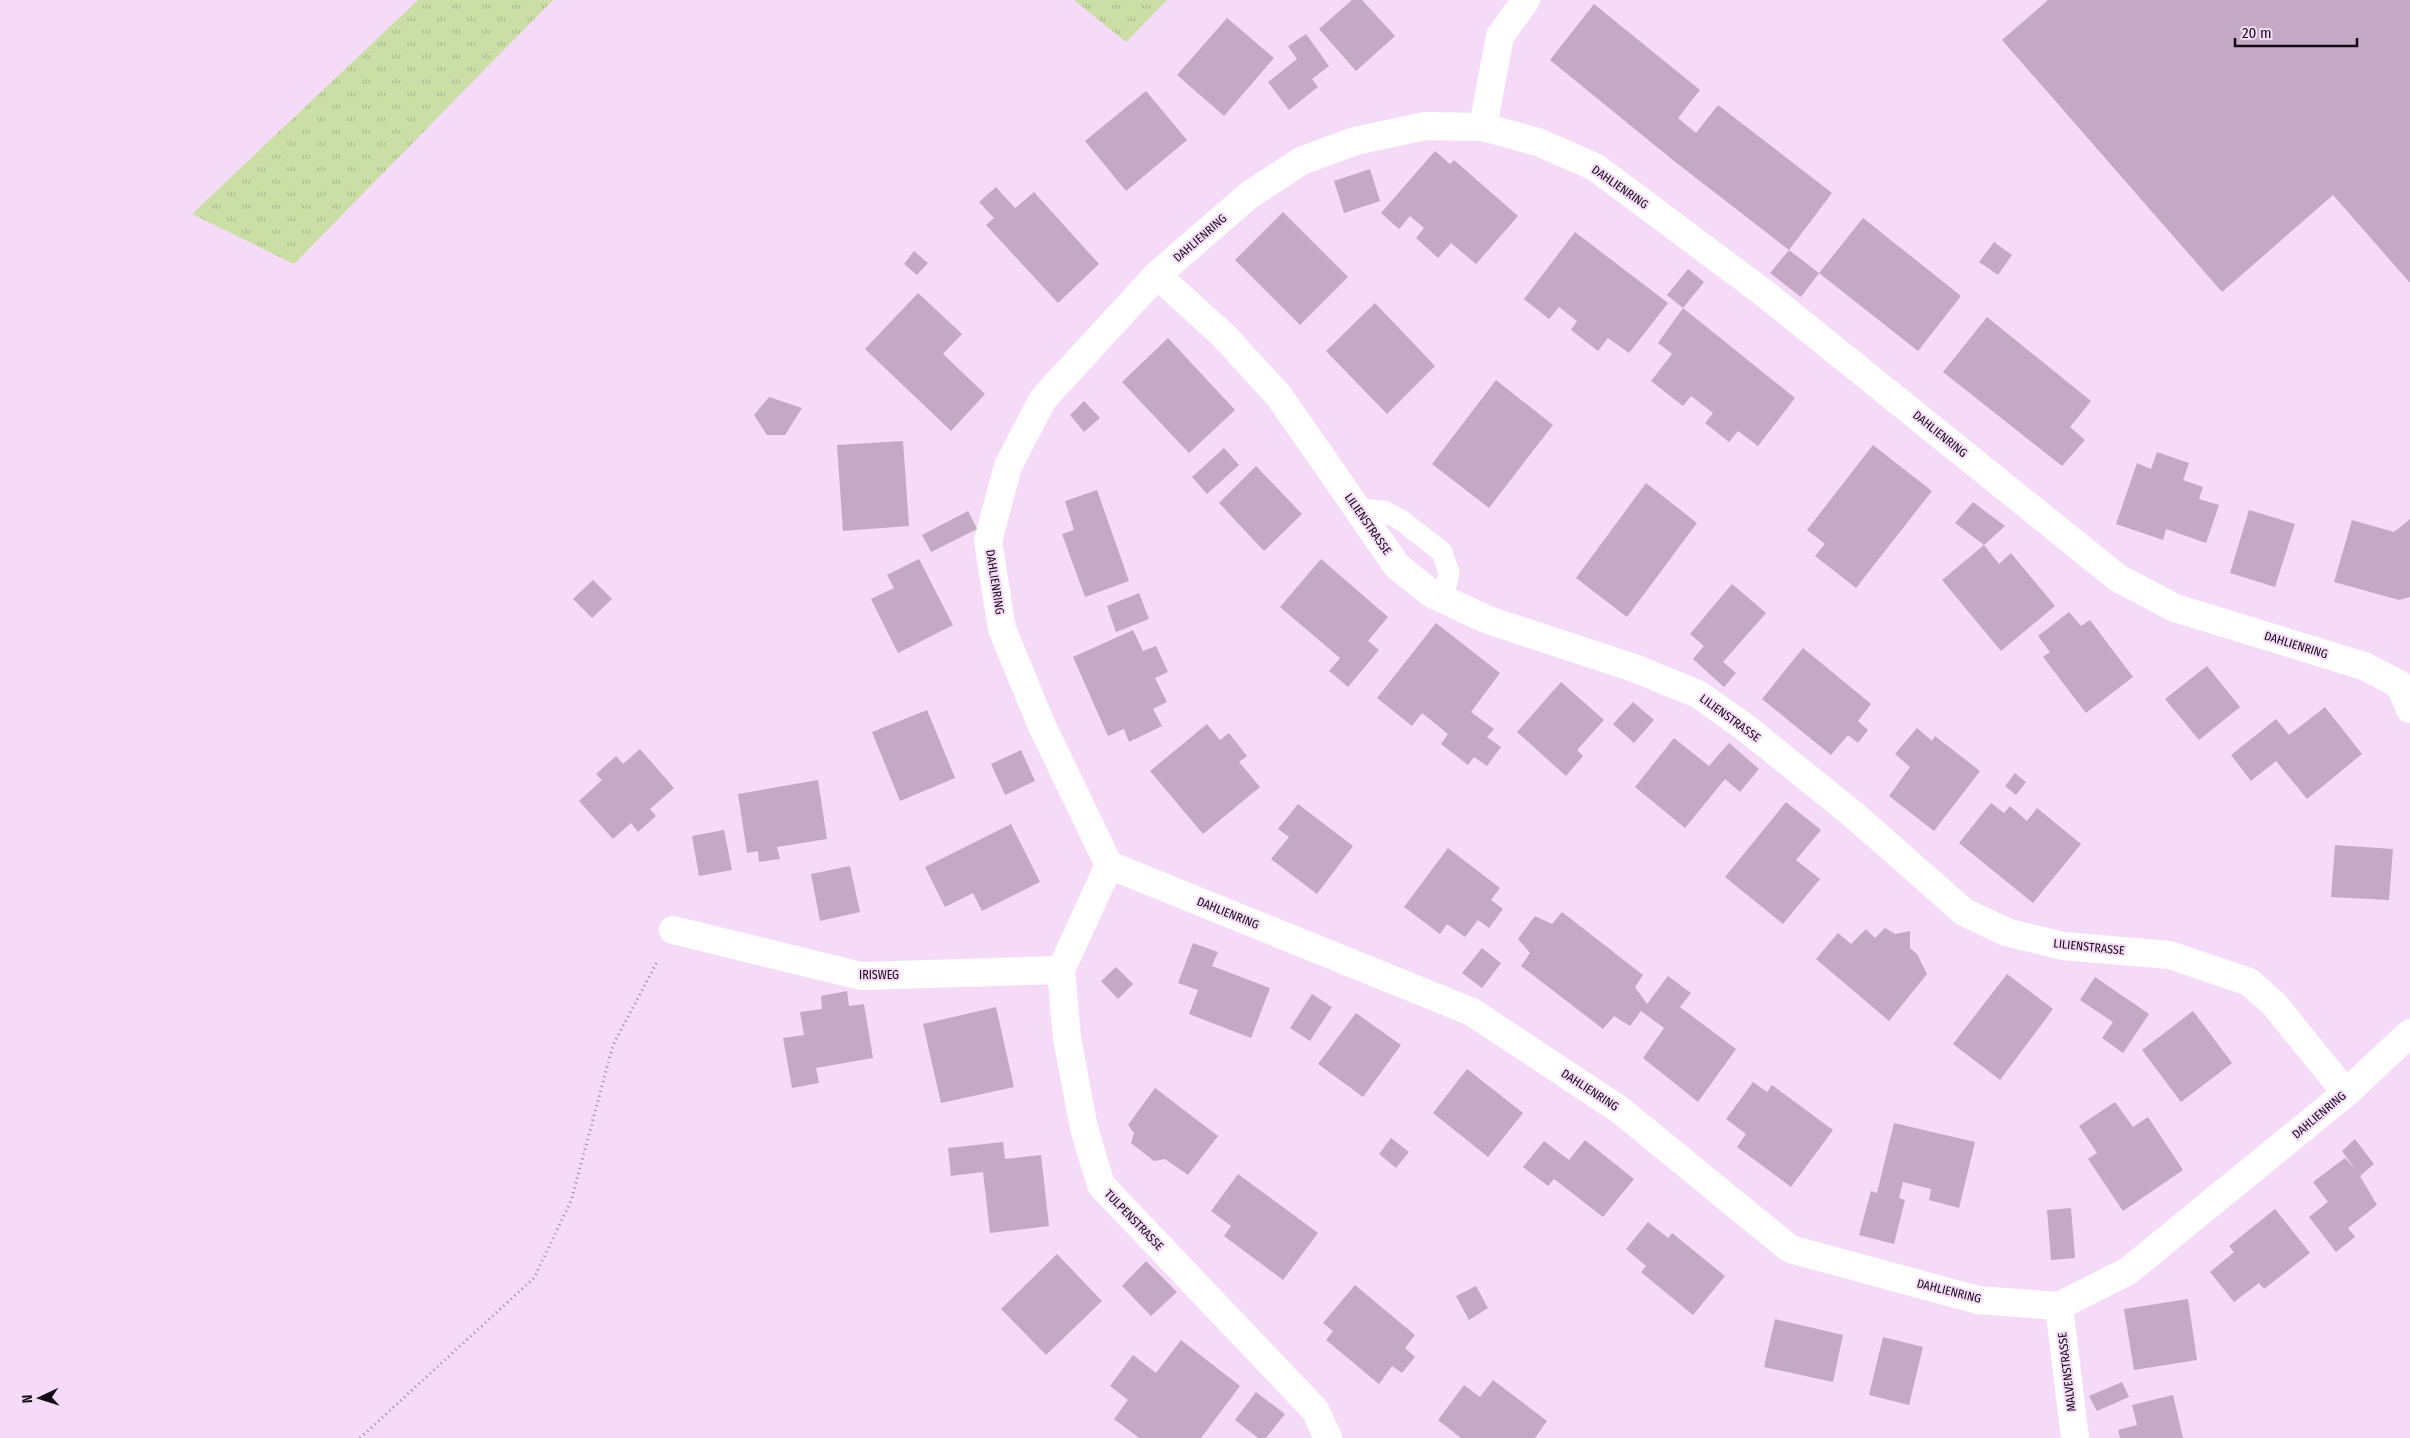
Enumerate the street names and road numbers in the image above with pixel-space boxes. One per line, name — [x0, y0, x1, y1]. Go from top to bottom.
street label: DAHLIENRING — [1589, 162, 1651, 212]
street label: DAHLIENRING — [1171, 211, 1229, 265]
street label: DAHLIENRING — [1910, 408, 1970, 460]
street label: LILIENSTRASSE — [1342, 491, 1394, 558]
street label: DAHLIENRING — [983, 548, 1007, 616]
street label: DAHLIENRING — [2263, 629, 2330, 661]
street label: LILIENSTRASSE — [1697, 691, 1763, 745]
street label: DAHLIENRING — [1195, 894, 1261, 932]
street label: LILIENSTRASSE — [2053, 936, 2126, 958]
street label: IRISWEG — [859, 968, 899, 982]
street label: DAHLIENRING — [1559, 1066, 1621, 1114]
street label: DAHLIENRING — [2289, 1088, 2349, 1141]
street label: TULPENSTRASSE — [1102, 1187, 1167, 1253]
street label: DAHLIENRING — [1915, 1276, 1983, 1306]
street label: MALVENSTRASSE — [2055, 1331, 2079, 1412]

